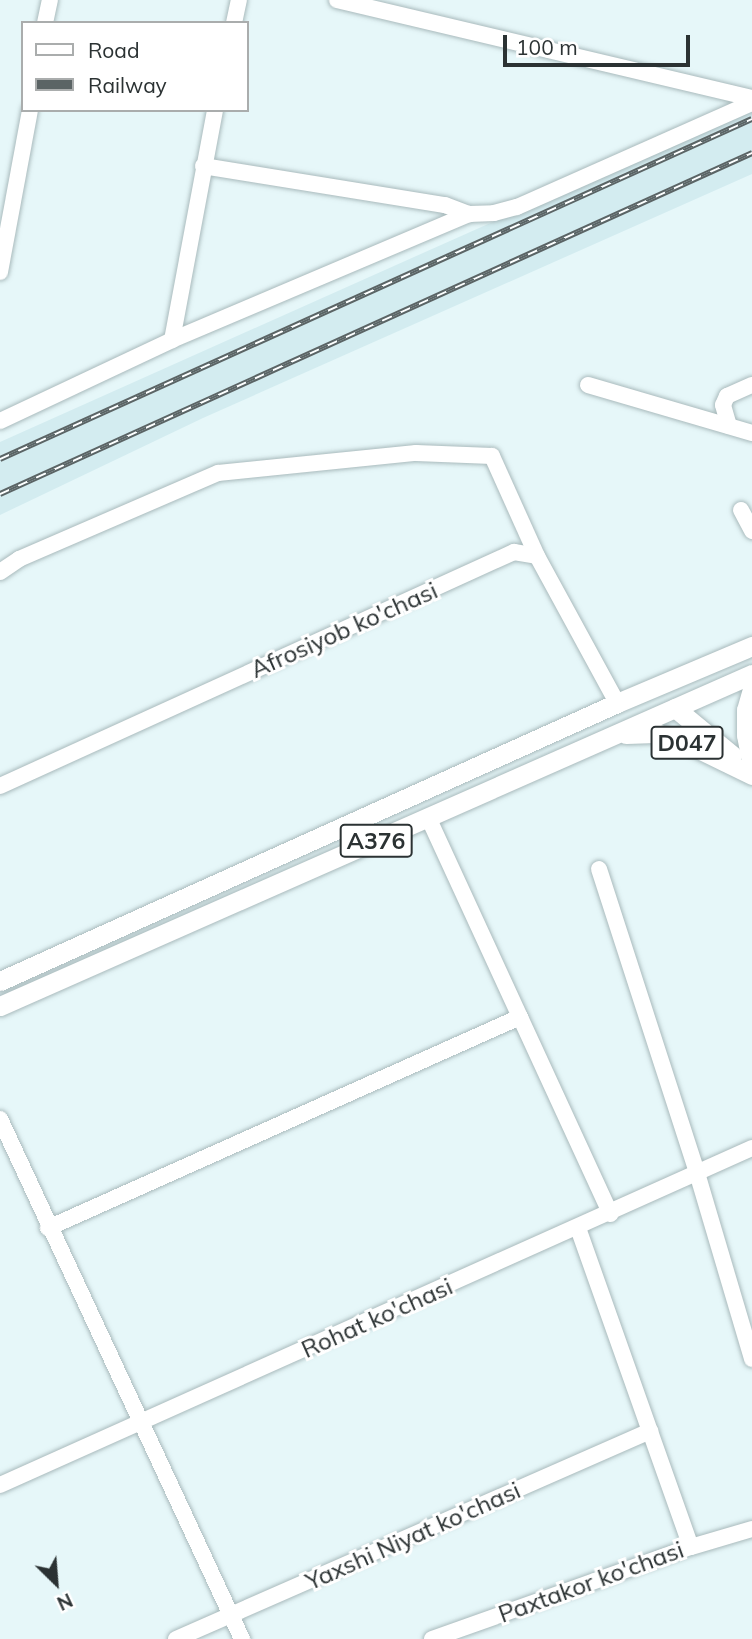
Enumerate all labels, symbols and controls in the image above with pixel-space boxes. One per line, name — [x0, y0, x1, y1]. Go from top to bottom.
legend — [21, 21, 248, 112]
scale bar — [507, 21, 694, 65]
text: 100 m — [516, 34, 578, 60]
text: Road — [88, 37, 139, 63]
text: Railway — [88, 72, 167, 98]
street label: Afrosiyob ko'chasi — [246, 576, 442, 684]
road number: D047 — [650, 723, 724, 762]
road number: A376 — [339, 821, 413, 860]
street label: Rohat ko'chasi — [297, 1272, 457, 1364]
street label: Yaxshi Niyat ko'chasi — [301, 1476, 525, 1596]
street label: Paxtakor ko'chasi — [495, 1535, 687, 1629]
north arrow — [21, 1548, 91, 1618]
text: N — [53, 1588, 76, 1616]

